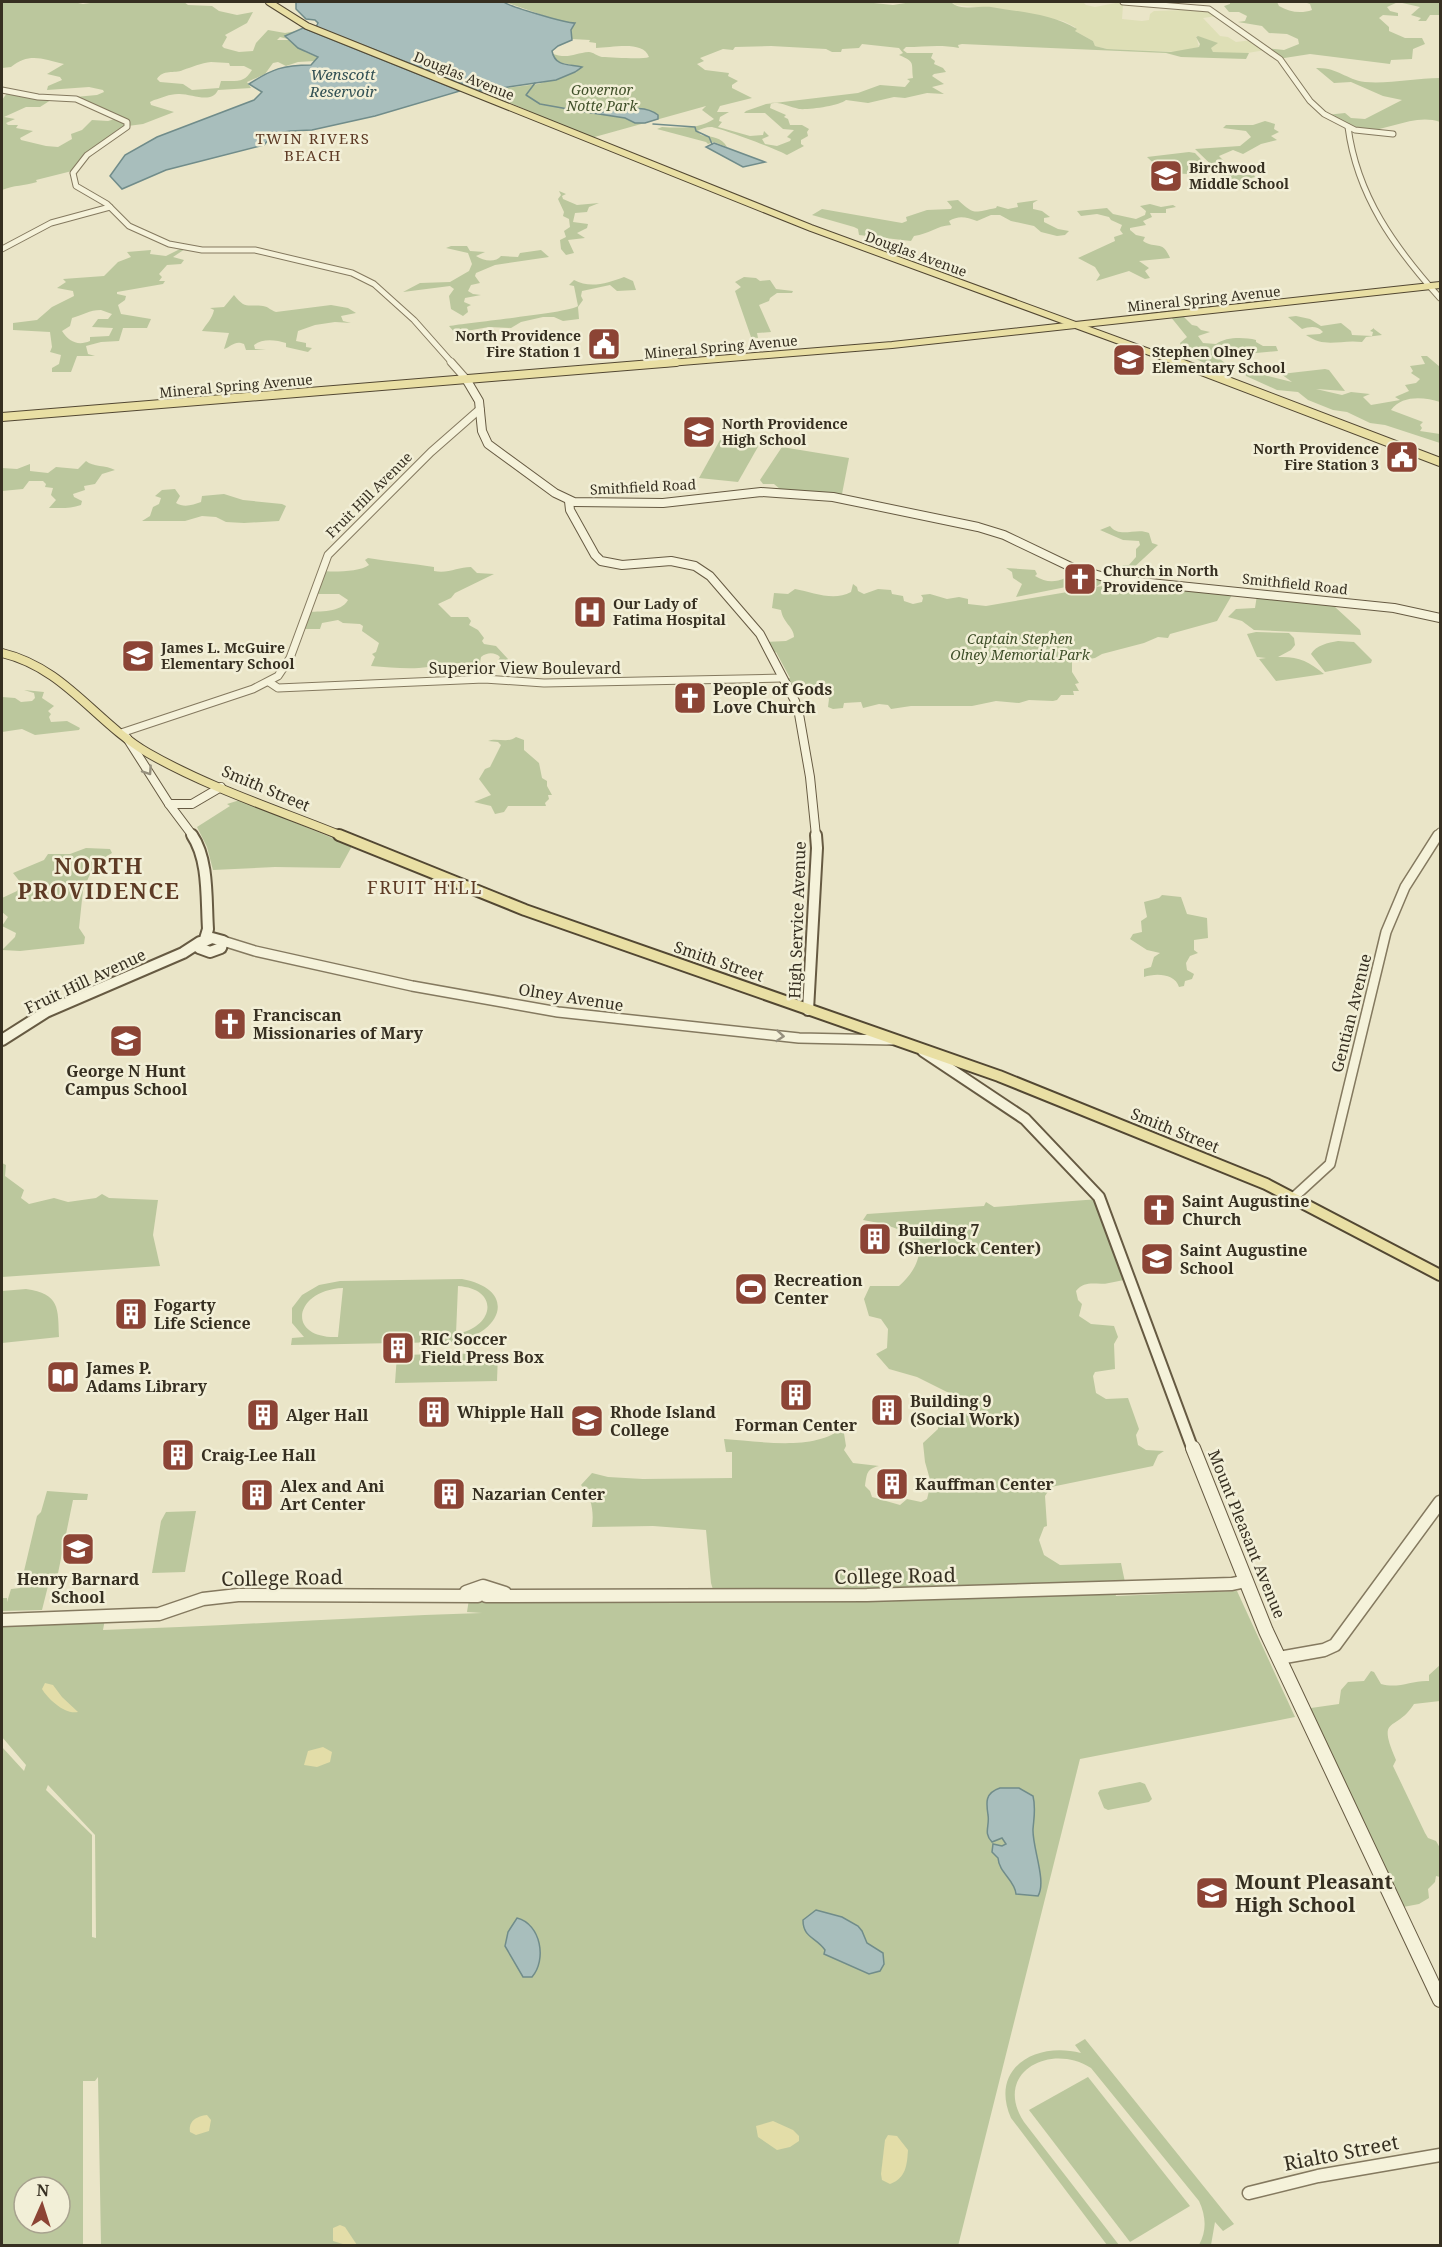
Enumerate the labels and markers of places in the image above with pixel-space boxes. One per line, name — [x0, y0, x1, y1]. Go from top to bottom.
school or university icon: Birchwood Middle School — [1148, 158, 1184, 194]
place label: Birchwood Middle School — [1189, 158, 1289, 193]
place label: North Providence Fire Station 1 — [455, 326, 581, 361]
public building icon: North Providence Fire Station 1 — [586, 326, 622, 362]
school or university icon: Stephen Olney Elementary School — [1111, 342, 1147, 378]
place label: Stephen Olney Elementary School — [1152, 342, 1285, 377]
school or university icon: North Providence High School — [681, 414, 717, 450]
place label: North Providence High School — [722, 414, 848, 449]
place label: North Providence Fire Station 3 — [1253, 439, 1379, 474]
public building icon: North Providence Fire Station 3 — [1384, 439, 1420, 475]
church icon: Church in North Providence — [1062, 561, 1098, 597]
place label: Church in North Providence — [1103, 561, 1219, 596]
hospital icon: Our Lady of Fatima Hospital — [572, 594, 608, 630]
place label: Our Lady of Fatima Hospital — [613, 594, 726, 629]
school or university icon: James L. McGuire Elementary School — [120, 638, 156, 674]
place label: James L. McGuire Elementary School — [160, 638, 294, 673]
place label: People of Gods Love Church — [713, 678, 832, 718]
church icon: People of Gods Love Church — [672, 680, 708, 716]
place label: Franciscan Missionaries of Mary — [253, 1004, 424, 1044]
church icon: Franciscan Missionaries of Mary — [212, 1006, 248, 1042]
school or university icon: George N Hunt Campus School — [108, 1023, 144, 1059]
place label: George N Hunt Campus School — [65, 1060, 188, 1100]
place label: Saint Augustine Church — [1182, 1190, 1309, 1230]
church icon: Saint Augustine Church — [1141, 1192, 1177, 1228]
place label: Building 7 (Sherlock Center) — [898, 1219, 1041, 1259]
building icon: Building 7 (Sherlock Center) — [857, 1221, 893, 1257]
place label: Saint Augustine School — [1180, 1239, 1307, 1279]
school or university icon: Saint Augustine School — [1139, 1241, 1175, 1277]
place label: Recreation Center — [774, 1269, 863, 1309]
sports icon: Recreation Center — [733, 1271, 769, 1307]
place label: Fogarty Life Science — [154, 1294, 251, 1334]
building icon: Fogarty Life Science — [113, 1296, 149, 1332]
place label: RIC Soccer Field Press Box — [421, 1328, 545, 1368]
building icon: RIC Soccer Field Press Box — [380, 1330, 416, 1366]
place label: James P. Adams Library — [85, 1357, 208, 1397]
library icon: James P. Adams Library — [45, 1359, 81, 1395]
building icon: Forman Center — [778, 1377, 814, 1413]
place label: Building 9 (Social Work) — [910, 1390, 1020, 1430]
building icon: Building 9 (Social Work) — [869, 1392, 905, 1428]
building icon: Whipple Hall — [416, 1394, 452, 1430]
building icon: Alger Hall — [245, 1397, 281, 1433]
place label: Whipple Hall — [457, 1401, 564, 1423]
place label: Rhode Island College — [610, 1401, 717, 1441]
school or university icon: Rhode Island College — [569, 1403, 605, 1439]
place label: Alger Hall — [286, 1404, 369, 1426]
place label: Forman Center — [735, 1414, 858, 1436]
building icon: Craig-Lee Hall — [160, 1437, 196, 1473]
place label: Craig-Lee Hall — [201, 1444, 316, 1466]
building icon: Kauffman Center — [874, 1466, 910, 1502]
place label: Kauffman Center — [915, 1473, 1055, 1495]
place label: Alex and Ani Art Center — [280, 1475, 385, 1515]
building icon: Nazarian Center — [431, 1476, 467, 1512]
building icon: Alex and Ani Art Center — [239, 1477, 275, 1513]
place label: Nazarian Center — [472, 1483, 606, 1505]
school or university icon: Henry Barnard School — [60, 1531, 96, 1567]
place label: Henry Barnard School — [17, 1568, 140, 1608]
place label: Mount Pleasant High School — [1235, 1868, 1393, 1918]
school or university icon: Mount Pleasant High School — [1194, 1875, 1230, 1911]

